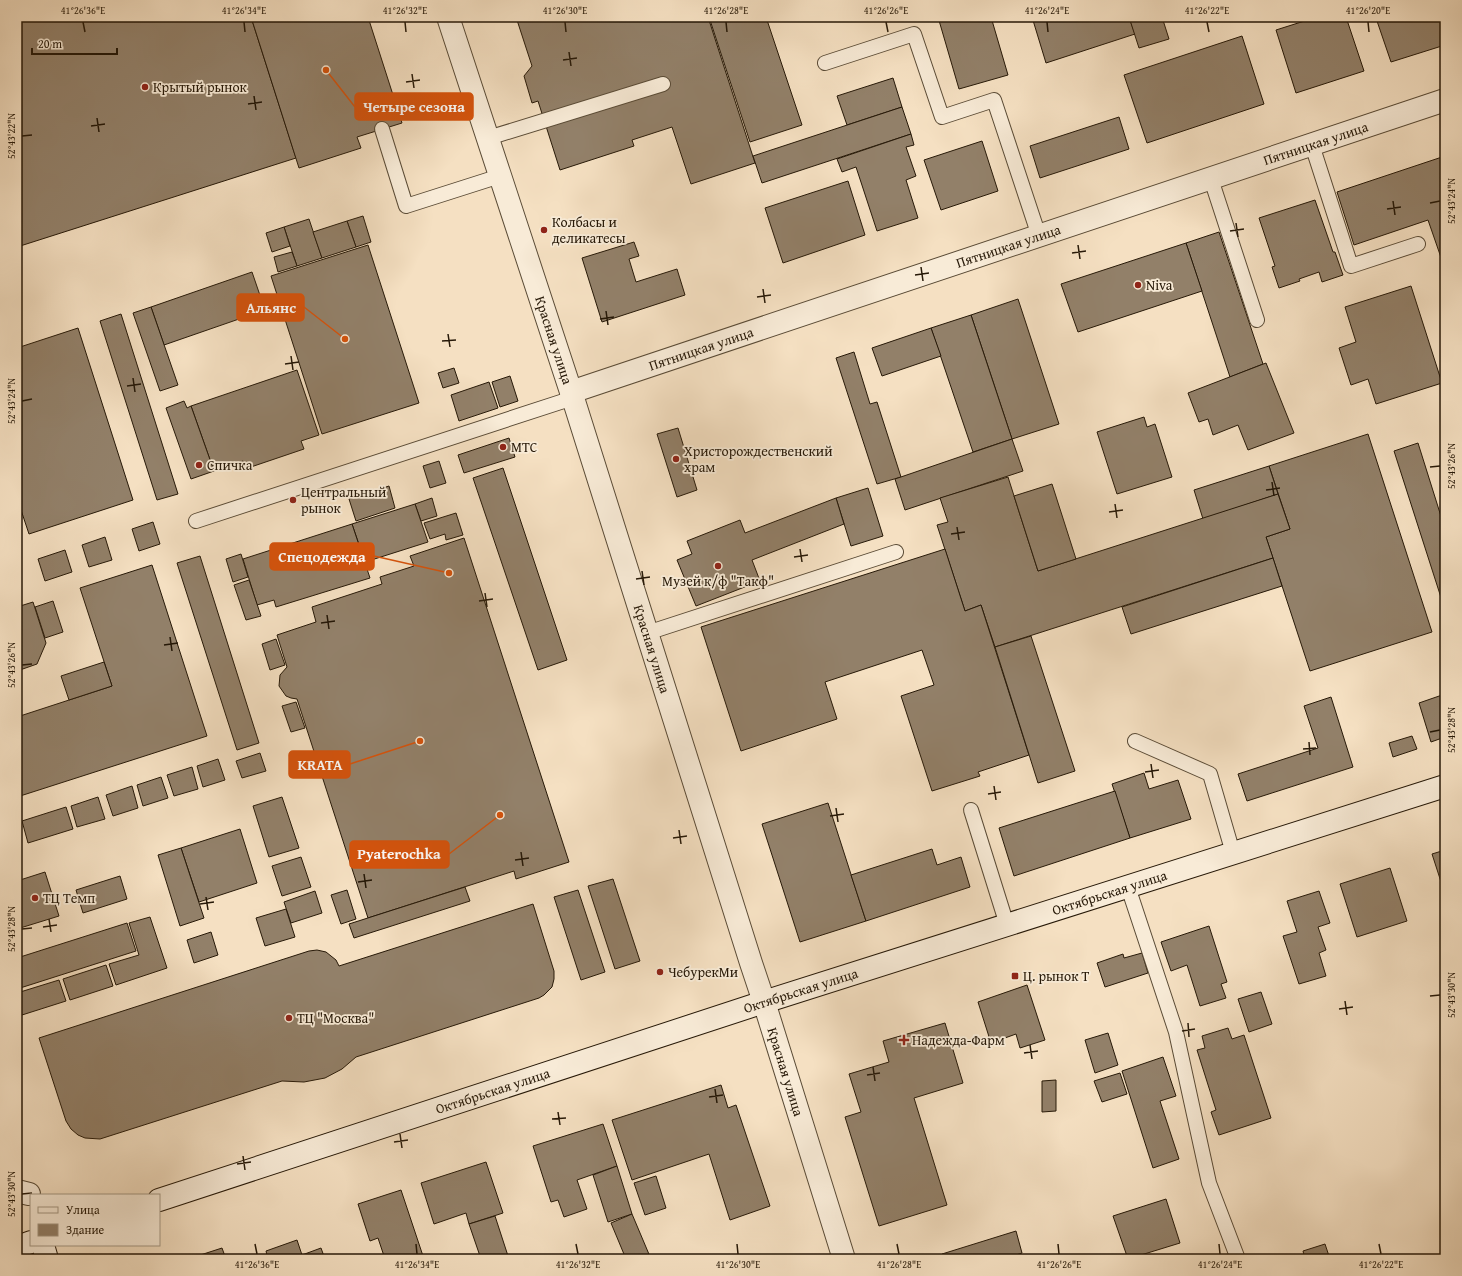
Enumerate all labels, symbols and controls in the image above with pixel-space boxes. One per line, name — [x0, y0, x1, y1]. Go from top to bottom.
text: 41°26'36"E — [61, 3, 105, 18]
text: 41°26'34"E — [222, 3, 266, 18]
text: 41°26'32"E — [383, 3, 427, 18]
text: 41°26'30"E — [543, 3, 587, 18]
text: 41°26'28"E — [704, 3, 748, 18]
text: 41°26'26"E — [864, 3, 908, 18]
text: 41°26'24"E — [1025, 3, 1069, 18]
text: 41°26'22"E — [1185, 3, 1229, 18]
text: 41°26'20"E — [1346, 3, 1390, 18]
scale bar — [32, 30, 117, 56]
text: 20 m — [38, 35, 62, 52]
place label: Крытый рынок — [153, 77, 248, 97]
marker: Крытый рынок — [140, 82, 150, 92]
callout: Четыре сезона — [355, 93, 473, 120]
text: Четыре сезона — [363, 96, 465, 117]
text: 52°43'22"N — [4, 113, 19, 159]
street label: Пятницкая улица — [1261, 116, 1371, 170]
text: 52°43'24"N — [1444, 178, 1459, 224]
place label: Колбасы и деликатесы — [552, 212, 626, 248]
street label: Пятницкая улица — [953, 219, 1064, 273]
marker: Колбасы и деликатесы — [539, 225, 549, 235]
place label: Niva — [1146, 275, 1173, 295]
marker: Niva — [1133, 280, 1143, 290]
street label: Красная улица — [530, 293, 578, 387]
callout: Альянс — [237, 294, 304, 321]
text: Альянс — [246, 297, 296, 318]
street label: Пятницкая улица — [646, 322, 756, 375]
text: 52°43'24"N — [4, 378, 19, 424]
place label: МТС — [511, 437, 538, 457]
place label: Христорождественский храм — [684, 441, 832, 477]
marker: МТС — [498, 442, 508, 452]
text: 52°43'26"N — [1444, 443, 1459, 489]
marker: Христорождественский храм — [671, 454, 681, 464]
place label: Спичка — [207, 455, 253, 475]
marker: Спичка — [194, 460, 204, 470]
place label: Центральный рынок — [301, 482, 386, 518]
marker: Центральный рынок — [288, 495, 298, 505]
callout: Спецодежда — [270, 543, 374, 570]
text: Спецодежда — [278, 546, 366, 567]
marker: Музей к/ф "Такф" — [713, 561, 723, 571]
place label: Музей к/ф "Такф" — [662, 571, 774, 591]
street label: Красная улица — [629, 602, 675, 696]
text: 52°43'26"N — [4, 642, 19, 688]
text: 52°43'28"N — [1444, 707, 1459, 753]
callout: KRATA — [289, 751, 350, 778]
text: KRATA — [297, 754, 343, 775]
callout: Pyaterochka — [350, 841, 449, 868]
text: Pyaterochka — [357, 843, 441, 864]
street label: Октябрьская улица — [1050, 865, 1170, 920]
place label: ТЦ Темп — [43, 888, 95, 908]
marker: ТЦ Темп — [30, 893, 40, 903]
text: 52°43'28"N — [4, 906, 19, 952]
place label: ЧебурекМи — [668, 962, 738, 982]
street label: Октябрьская улица — [741, 963, 861, 1018]
place label: Ц. рынок Т — [1023, 966, 1090, 986]
marker: ЧебурекМи — [655, 967, 665, 977]
marker: Ц. рынок Т — [1010, 971, 1020, 981]
text: 52°43'30"N — [1444, 972, 1459, 1018]
place label: ТЦ "Москва" — [297, 1008, 374, 1028]
marker: ТЦ "Москва" — [284, 1013, 294, 1023]
street label: Красная улица — [762, 1025, 809, 1119]
place label: Надежда-Фарм — [912, 1030, 1005, 1050]
marker: Надежда-Фарм — [899, 1035, 909, 1045]
street label: Октябрьская улица — [433, 1063, 553, 1119]
text: 52°43'30"N — [4, 1171, 19, 1217]
legend — [30, 1194, 160, 1246]
text: Улица — [66, 1201, 100, 1218]
text: Здание — [66, 1221, 105, 1238]
text: 41°26'36"E — [235, 1257, 279, 1272]
text: 41°26'34"E — [395, 1257, 439, 1272]
text: 41°26'32"E — [556, 1257, 600, 1272]
text: 41°26'30"E — [716, 1257, 760, 1272]
text: 41°26'28"E — [877, 1257, 921, 1272]
text: 41°26'26"E — [1037, 1257, 1081, 1272]
text: 41°26'24"E — [1198, 1257, 1242, 1272]
text: 41°26'22"E — [1359, 1257, 1403, 1272]

